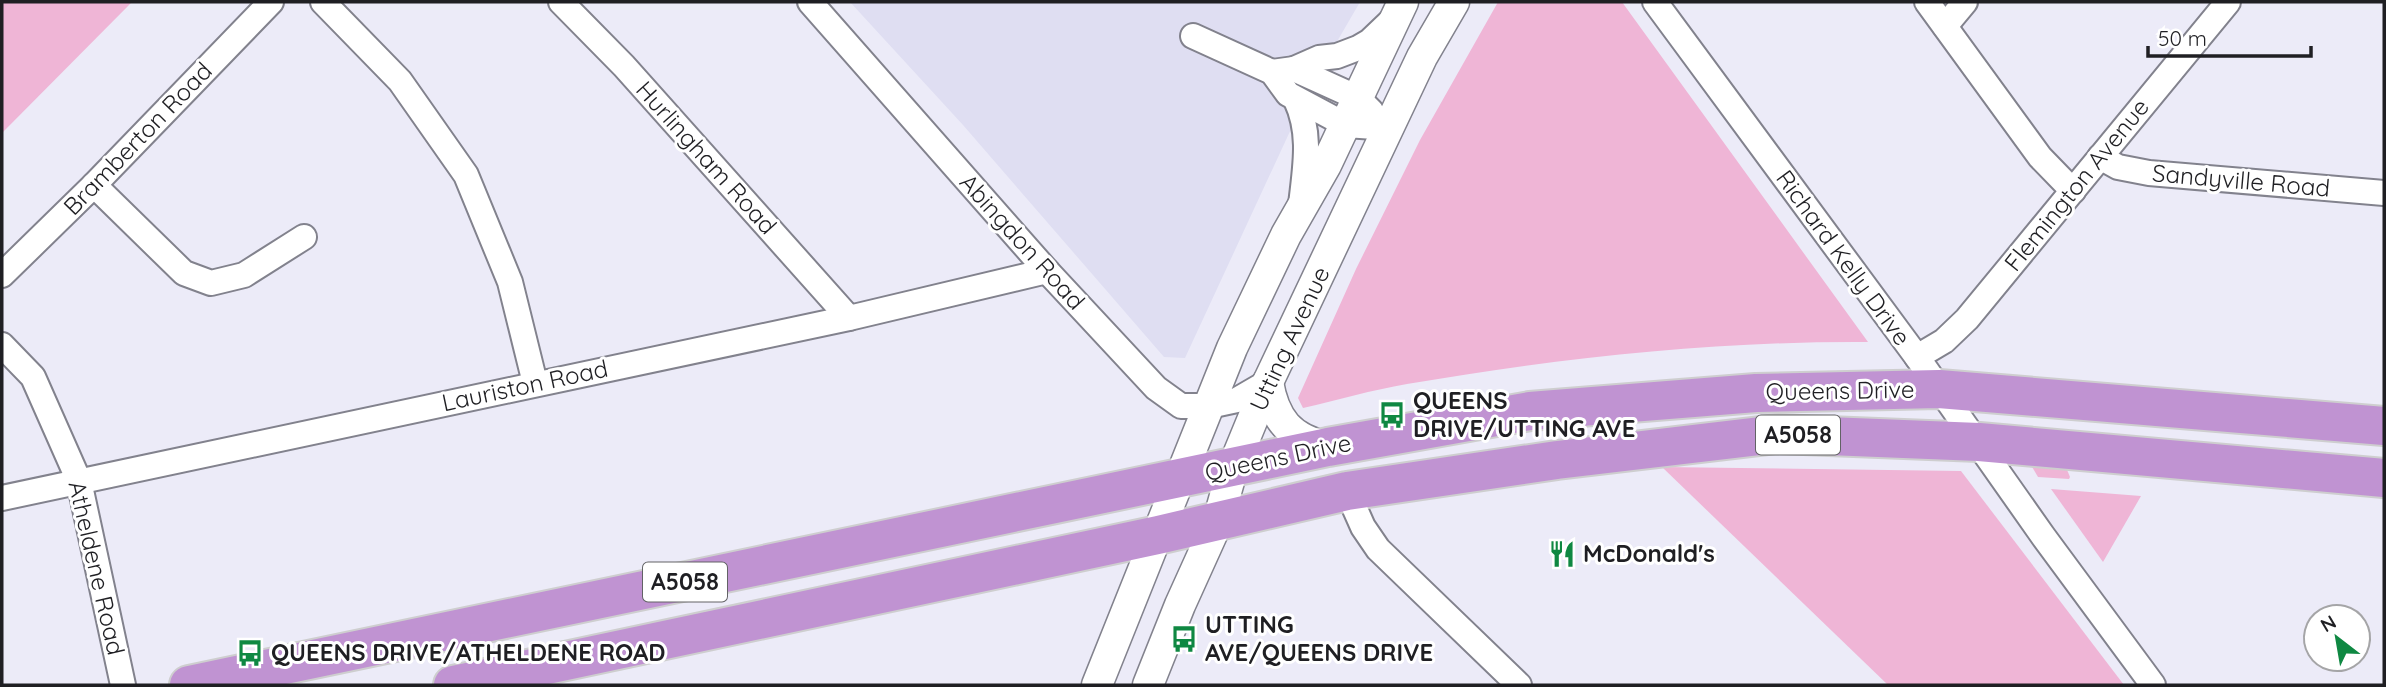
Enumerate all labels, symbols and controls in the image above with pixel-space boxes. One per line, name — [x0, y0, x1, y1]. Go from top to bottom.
scale bar — [2148, 14, 2311, 58]
text: 50 m — [2158, 25, 2207, 51]
street label: Bramberton Road — [57, 56, 218, 221]
street label: Hurlingham Road — [630, 75, 783, 240]
street label: Flemington Avenue — [1997, 92, 2155, 277]
street label: Sandyville Road — [2151, 157, 2331, 203]
street label: Richard Kelly Drive — [1770, 164, 1918, 351]
street label: Abingdon Road — [954, 167, 1092, 315]
street label: Utting Avenue — [1243, 262, 1336, 416]
street label: Lauriston Road — [439, 353, 610, 417]
street label: Queens Drive — [1765, 374, 1915, 406]
place label: QUEENS DRIVE/UTTING AVE — [1413, 385, 1635, 443]
bus stop icon: QUEENS DRIVE/UTTING AVE — [1377, 400, 1407, 430]
road number: A5058 — [1756, 416, 1840, 454]
street label: Queens Drive — [1202, 427, 1354, 487]
street label: Atheldene Road — [62, 478, 132, 658]
place label: McDonald's — [1583, 538, 1715, 568]
restaurant icon: McDonald's — [1547, 539, 1577, 569]
road number: A5058 — [643, 562, 727, 602]
north arrow — [2302, 603, 2372, 673]
place label: UTTING AVE/QUEENS DRIVE — [1205, 609, 1433, 667]
text: N — [2316, 610, 2340, 637]
bus stop icon: UTTING AVE/QUEENS DRIVE — [1169, 624, 1199, 654]
place label: QUEENS DRIVE/ATHELDENE ROAD — [271, 637, 666, 667]
bus stop icon: QUEENS DRIVE/ATHELDENE ROAD — [235, 638, 265, 668]

